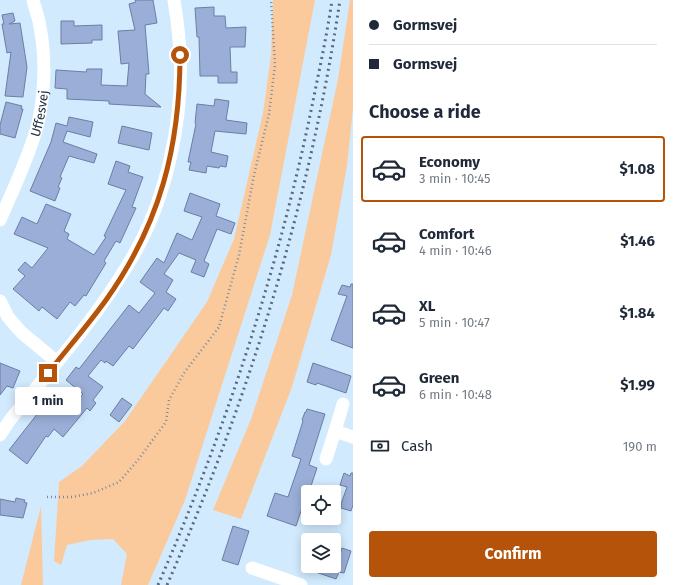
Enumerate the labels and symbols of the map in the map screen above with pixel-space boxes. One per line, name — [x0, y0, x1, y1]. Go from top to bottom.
route start — [171, 46, 189, 64]
street label: Uffesvej — [27, 90, 51, 139]
route end — [39, 364, 57, 382]
callout: 1 min — [15, 387, 81, 415]

